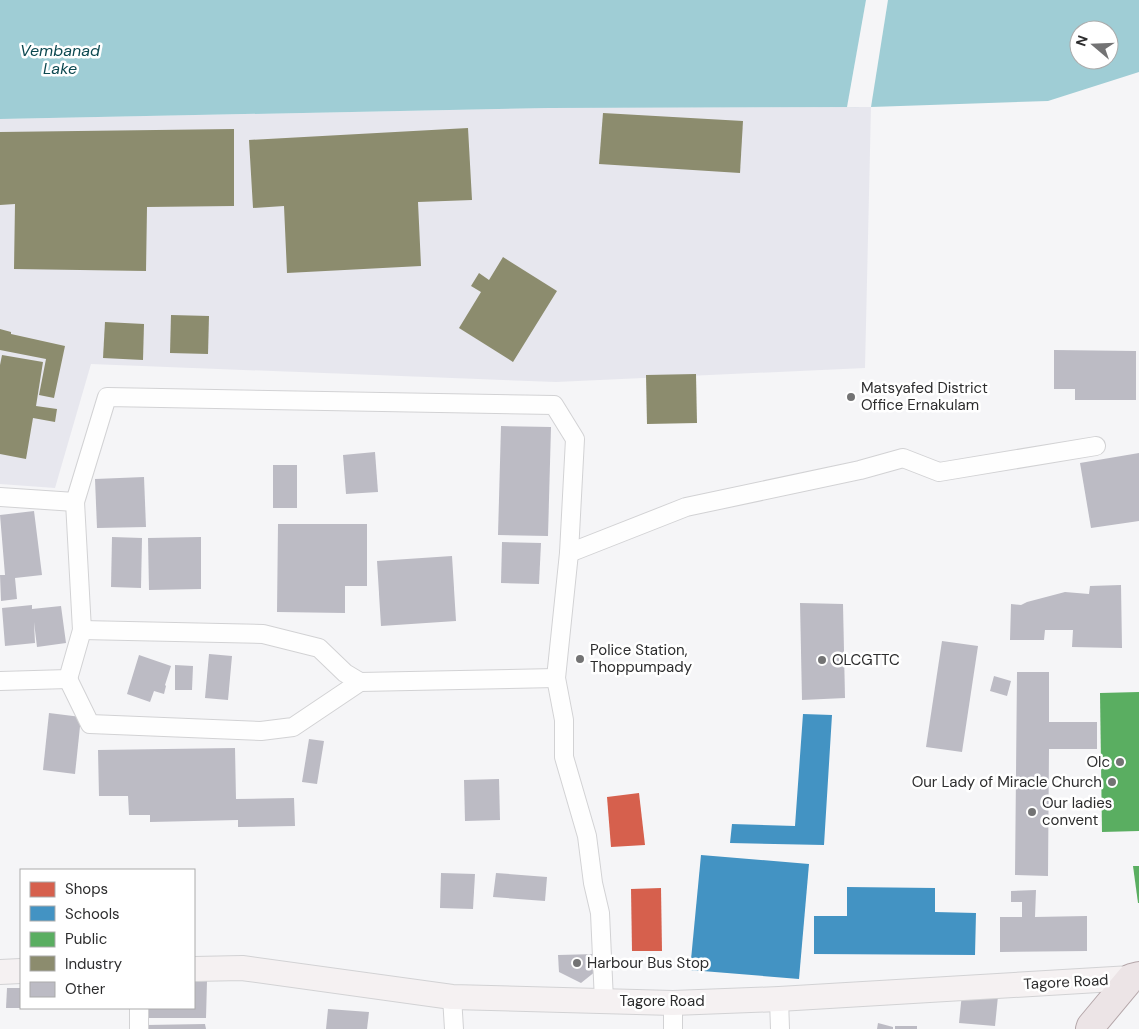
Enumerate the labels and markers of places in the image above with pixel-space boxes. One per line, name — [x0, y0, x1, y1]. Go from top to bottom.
place label: Matsyafed District Office Ernakulam — [861, 378, 988, 415]
marker: Matsyafed District Office Ernakulam — [845, 391, 857, 403]
place label: Police Station, Thoppumpady — [590, 640, 693, 677]
place label: OLCGTTC — [832, 650, 900, 670]
marker: Police Station, Thoppumpady — [574, 653, 586, 665]
marker: OLCGTTC — [816, 654, 828, 666]
place label: Olc — [1086, 752, 1110, 772]
marker: Olc — [1114, 756, 1126, 768]
place label: Our Lady of Miracle Church — [912, 772, 1102, 792]
marker: Our Lady of Miracle Church — [1106, 776, 1118, 788]
place label: Our ladies convent — [1042, 793, 1112, 830]
marker: Our ladies convent — [1026, 806, 1038, 818]
place label: Harbour Bus Stop — [587, 953, 709, 973]
marker: Harbour Bus Stop — [571, 957, 583, 969]

